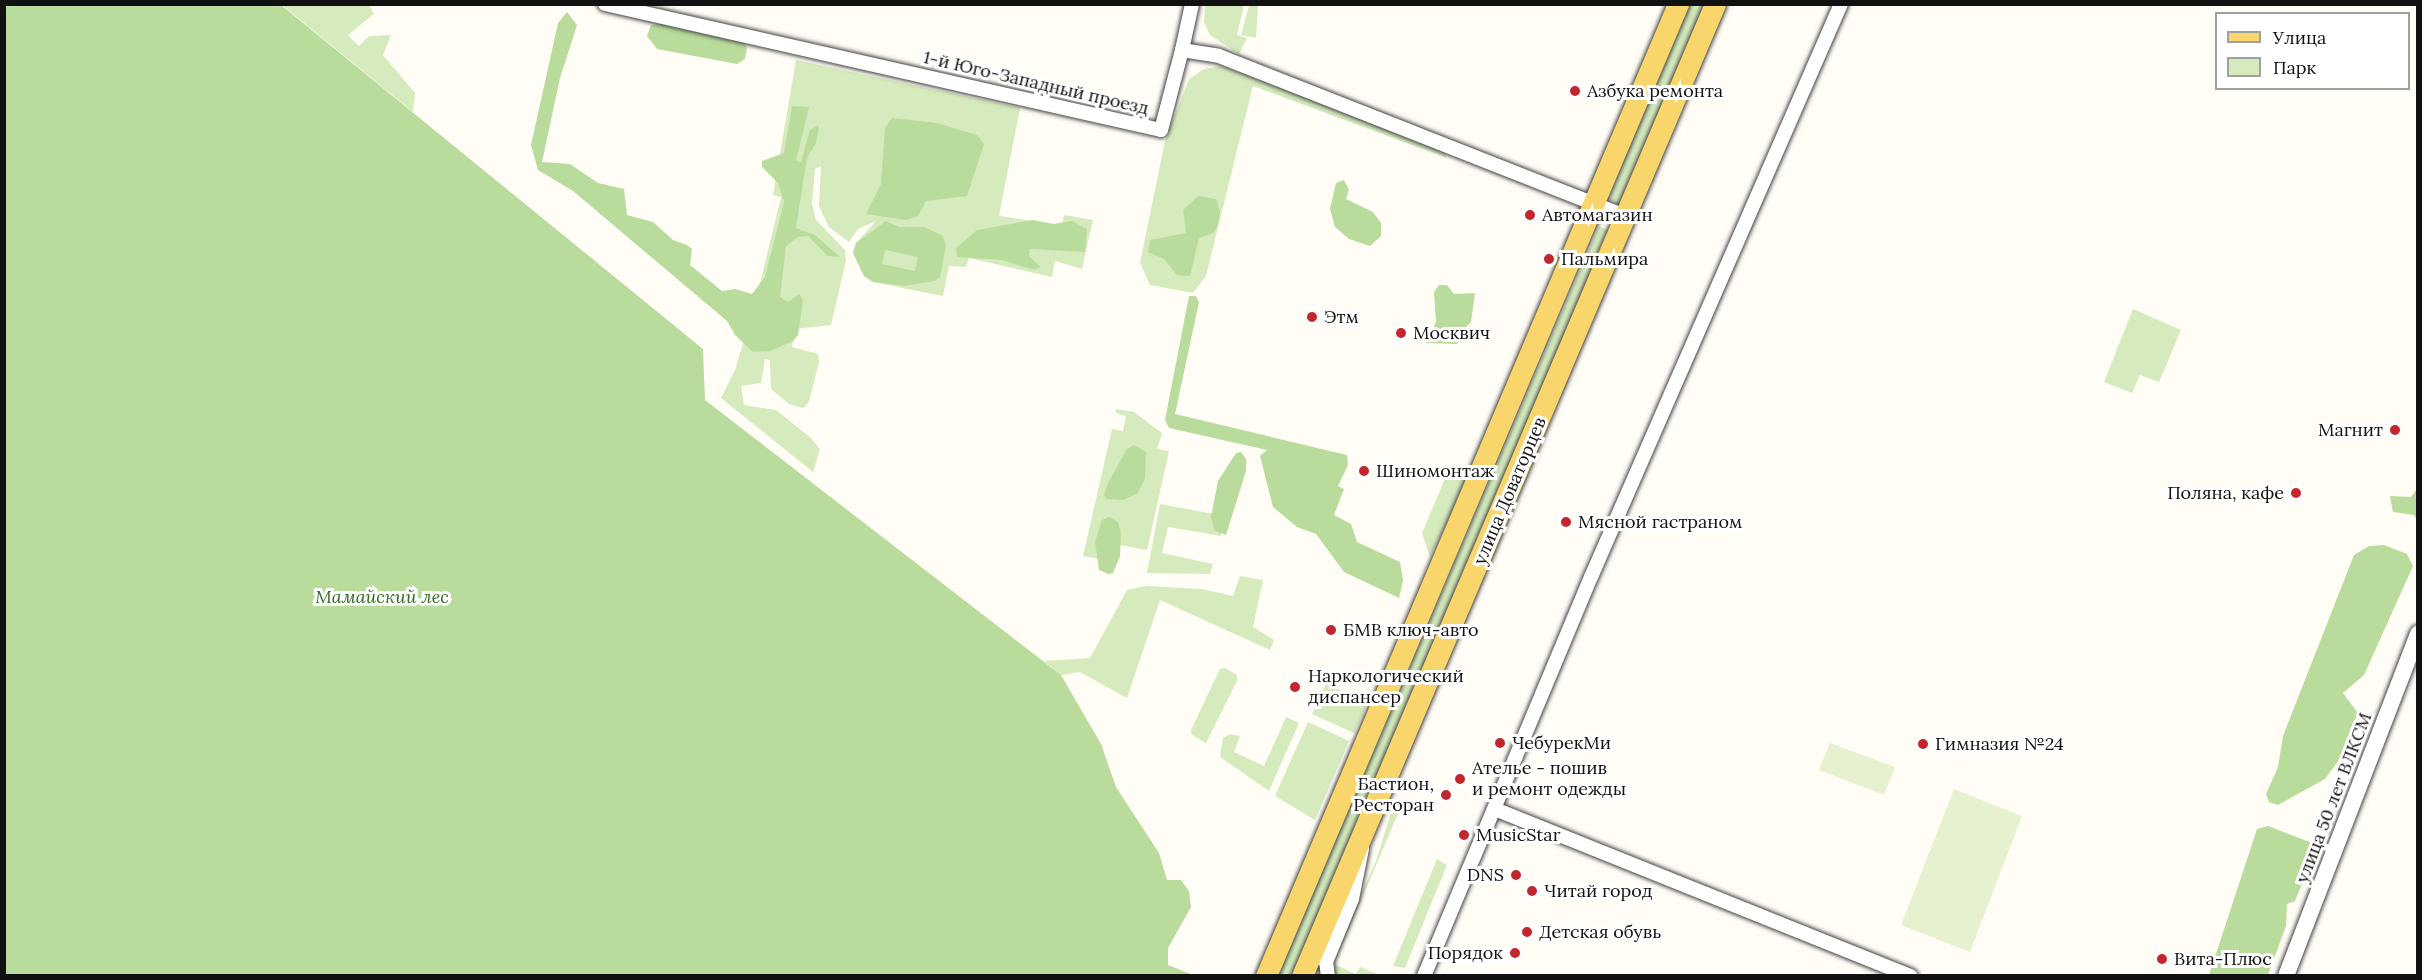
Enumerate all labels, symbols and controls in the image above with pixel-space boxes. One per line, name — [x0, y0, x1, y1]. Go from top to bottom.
legend — [2215, 12, 2410, 90]
text: Улица — [2273, 26, 2326, 49]
street label: 1-й Юго-Западный проезд — [921, 47, 1151, 119]
text: Парк — [2273, 56, 2316, 79]
place label: Азбука ремонта — [1587, 80, 1723, 102]
marker: Азбука ремонта — [1568, 84, 1582, 98]
place label: Автомагазин — [1542, 204, 1653, 226]
marker: Автомагазин — [1523, 208, 1537, 222]
place label: Пальмира — [1561, 248, 1648, 270]
marker: Пальмира — [1542, 252, 1556, 266]
place label: Этм — [1324, 306, 1359, 328]
marker: Этм — [1305, 310, 1319, 324]
place label: Москвич — [1413, 322, 1490, 344]
marker: Москвич — [1394, 326, 1408, 340]
street label: улица Доваторцев — [1469, 414, 1551, 568]
place label: Магнит — [2318, 419, 2383, 441]
marker: Магнит — [2388, 423, 2402, 437]
place label: Шиномонтаж — [1376, 460, 1494, 482]
marker: Шиномонтаж — [1357, 464, 1371, 478]
place label: Поляна, кафе — [2167, 482, 2284, 504]
marker: Поляна, кафе — [2289, 486, 2303, 500]
place label: Мясной гастраном — [1578, 511, 1742, 533]
marker: Мясной гастраном — [1559, 515, 1573, 529]
park label: Мамайский лес — [315, 586, 449, 608]
place label: БМВ ключ-авто — [1343, 619, 1479, 641]
marker: БМВ ключ-авто — [1324, 623, 1338, 637]
place label: Наркологический диспансер — [1308, 666, 1464, 708]
marker: Наркологический диспансер — [1286, 678, 1304, 696]
street label: улица 50 лет ВЛКСМ — [2291, 710, 2377, 886]
place label: ЧебурекМи — [1512, 732, 1611, 754]
place label: Гимназия №24 — [1935, 733, 2064, 755]
marker: ЧебурекМи — [1493, 736, 1507, 750]
marker: Гимназия №24 — [1916, 737, 1930, 751]
place label: Ателье - пошив и ремонт одежды — [1472, 758, 1626, 800]
marker: Ателье - пошив и ремонт одежды — [1453, 772, 1467, 786]
place label: Бастион, Ресторан — [1353, 774, 1434, 816]
marker: Бастион, Ресторан — [1439, 788, 1453, 802]
place label: MusicStar — [1476, 824, 1560, 846]
marker: MusicStar — [1457, 828, 1471, 842]
place label: DNS — [1467, 864, 1504, 886]
marker: DNS — [1509, 868, 1523, 882]
place label: Читай город — [1544, 880, 1652, 902]
marker: Читай город — [1525, 884, 1539, 898]
place label: Детская обувь — [1539, 921, 1661, 943]
marker: Детская обувь — [1520, 925, 1534, 939]
place label: Порядок — [1428, 942, 1503, 964]
marker: Порядок — [1508, 946, 1522, 960]
place label: Вита-Плюс — [2174, 948, 2272, 970]
marker: Вита-Плюс — [2155, 952, 2169, 966]

